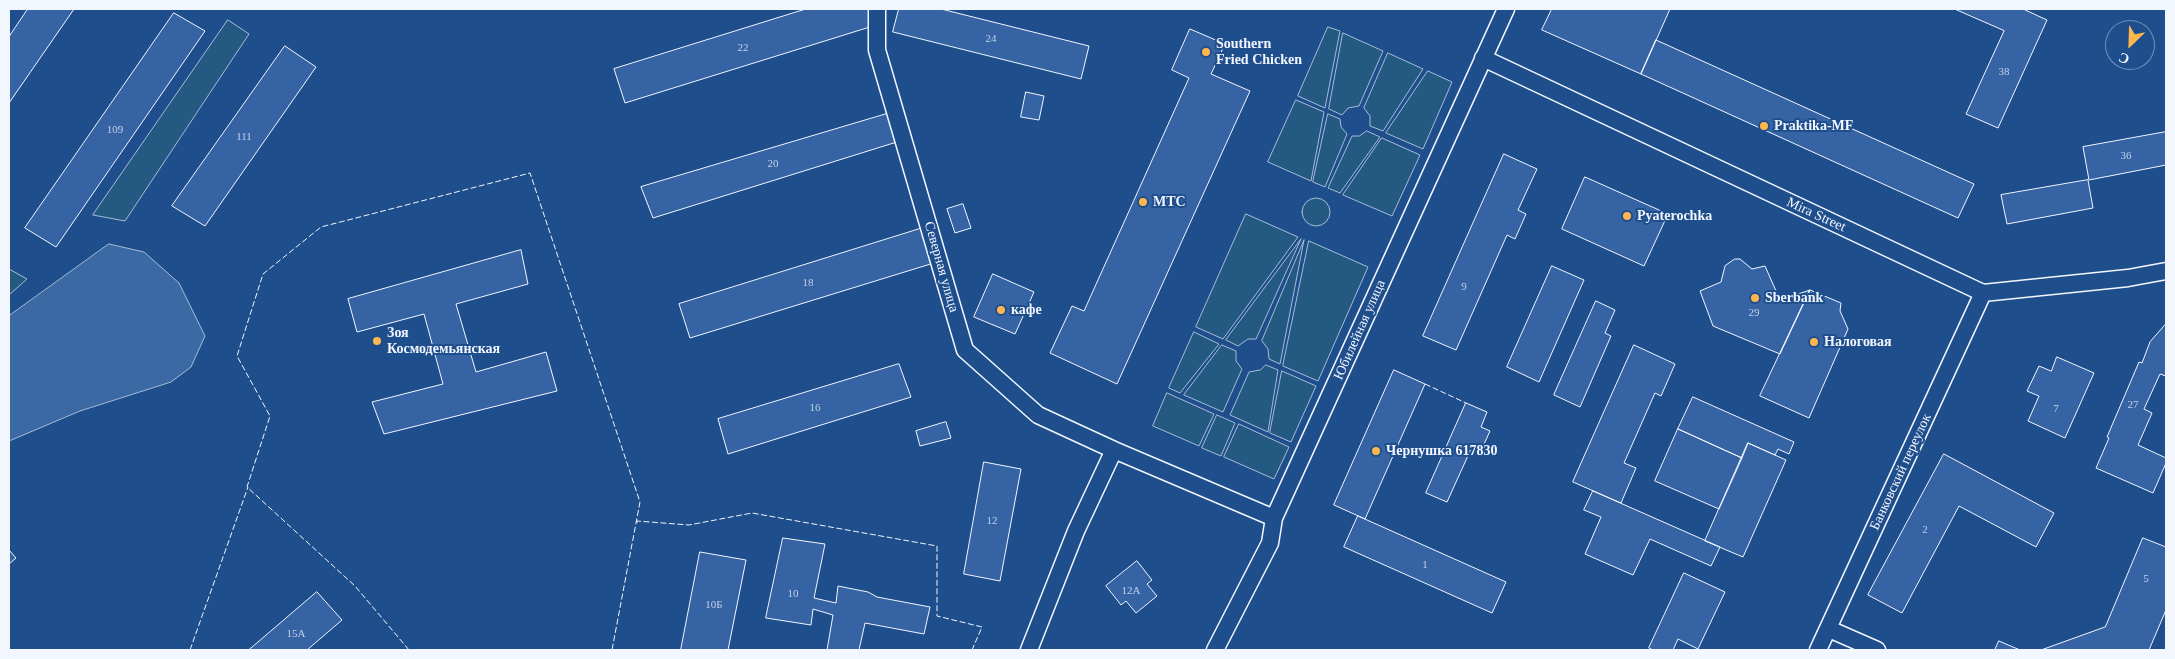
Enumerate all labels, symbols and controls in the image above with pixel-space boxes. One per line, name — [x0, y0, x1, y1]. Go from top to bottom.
north arrow — [2105, 20, 2155, 70]
house number: 24 — [986, 32, 996, 46]
place label: Southern Fried Chicken — [1216, 36, 1302, 68]
house number: 22 — [738, 41, 748, 55]
marker: Southern Fried Chicken — [1200, 46, 1212, 58]
text: С — [2116, 49, 2132, 67]
house number: 38 — [1998, 65, 2010, 79]
place label: Praktika-MF — [1774, 118, 1853, 134]
marker: Praktika-MF — [1758, 120, 1770, 132]
house number: 109 — [107, 123, 123, 137]
house number: 111 — [236, 130, 252, 144]
house number: 36 — [2120, 149, 2132, 163]
house number: 20 — [768, 157, 778, 171]
place label: МТС — [1153, 194, 1186, 210]
street label: Mira Street — [1784, 194, 1848, 236]
marker: МТС — [1137, 196, 1149, 208]
place label: Pyaterochka — [1637, 208, 1712, 224]
marker: Pyaterochka — [1621, 210, 1633, 222]
street label: Северная улица — [920, 220, 962, 314]
house number: 18 — [802, 276, 814, 290]
street label: Юбилейная улица — [1330, 277, 1390, 383]
house number: 9 — [1461, 280, 1467, 294]
place label: Sberbank — [1765, 290, 1823, 306]
marker: Sberbank — [1749, 292, 1761, 304]
place label: кафе — [1011, 302, 1042, 318]
marker: кафе — [995, 304, 1007, 316]
house number: 29 — [1748, 306, 1760, 320]
place label: Зоя Космодемьянская — [387, 325, 500, 358]
place label: Налоговая — [1824, 334, 1892, 350]
marker: Зоя Космодемьянская — [371, 335, 383, 347]
marker: Налоговая — [1808, 336, 1820, 348]
house number: 27 — [2128, 398, 2138, 412]
house number: 16 — [810, 401, 820, 415]
house number: 7 — [2053, 402, 2059, 416]
street label: Банковский переулок — [1867, 411, 1935, 533]
place label: Чернушка 617830 — [1386, 443, 1498, 459]
marker: Чернушка 617830 — [1370, 445, 1382, 457]
house number: 12 — [986, 514, 998, 528]
house number: 2 — [1922, 523, 1928, 537]
house number: 1 — [1422, 558, 1428, 572]
house number: 5 — [2143, 572, 2149, 586]
house number: 12А — [1122, 584, 1140, 598]
house number: 10 — [788, 587, 798, 601]
house number: 10Б — [705, 598, 723, 612]
house number: 15А — [287, 627, 305, 641]

